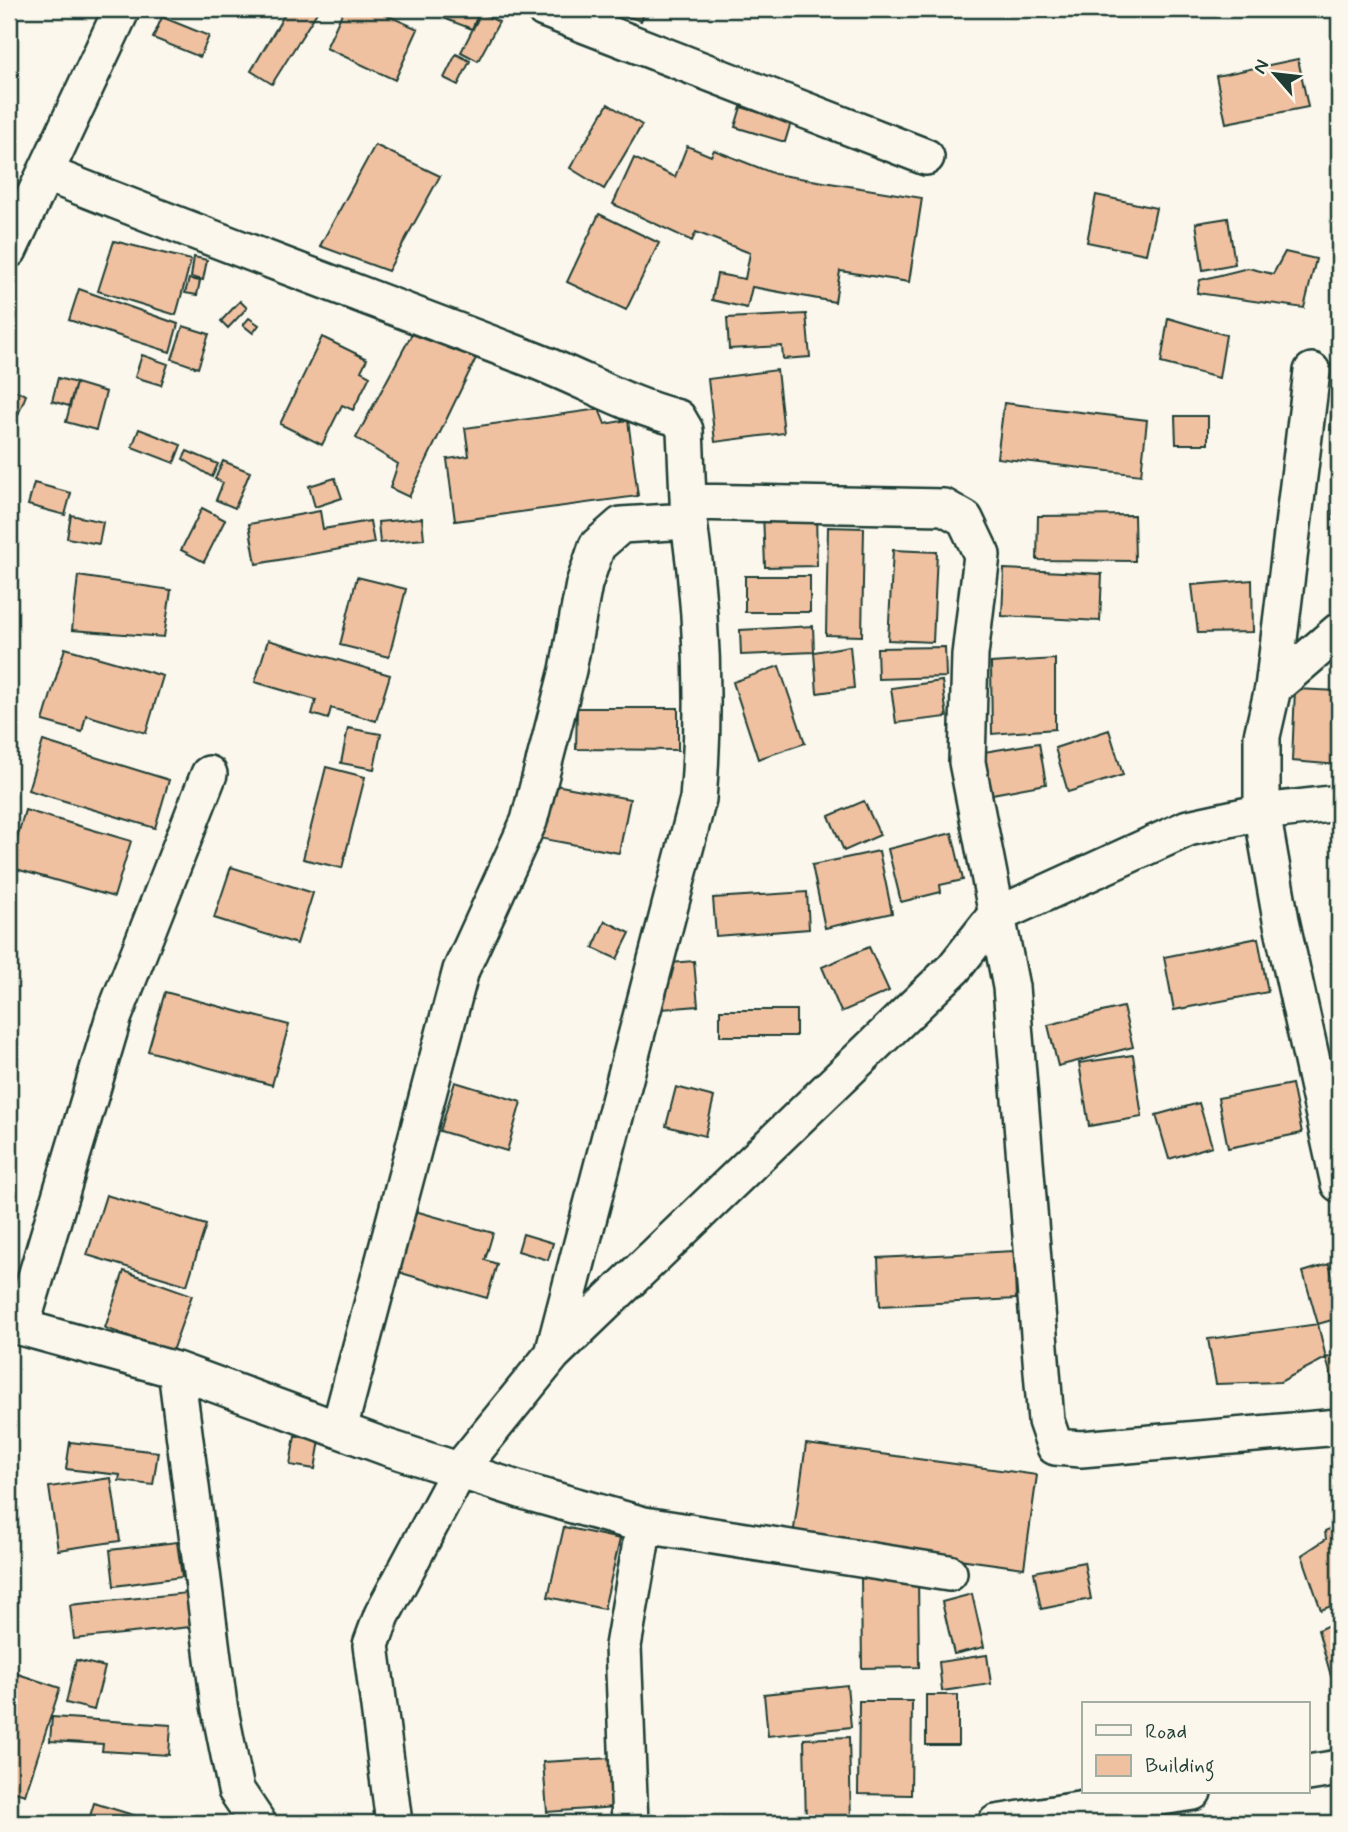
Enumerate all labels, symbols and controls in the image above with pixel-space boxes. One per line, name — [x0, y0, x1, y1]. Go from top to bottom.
north arrow — [1240, 38, 1310, 108]
text: N — [1247, 55, 1275, 78]
legend — [1082, 1702, 1310, 1794]
text: Road — [1145, 1718, 1187, 1746]
text: Building — [1145, 1752, 1215, 1782]

